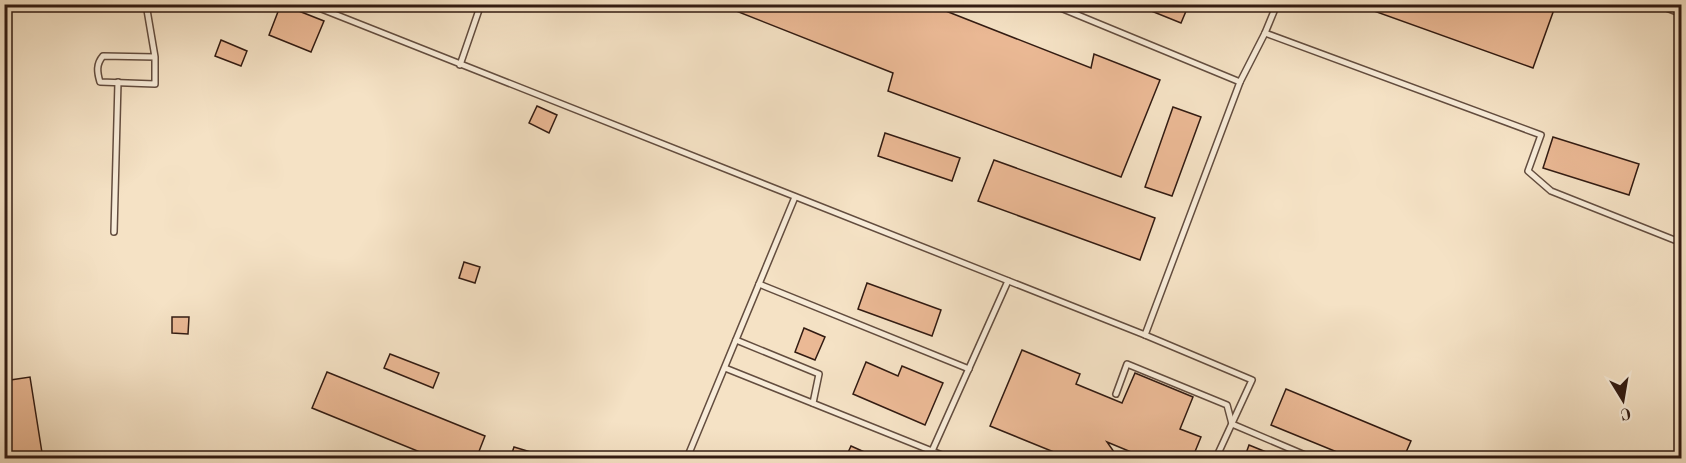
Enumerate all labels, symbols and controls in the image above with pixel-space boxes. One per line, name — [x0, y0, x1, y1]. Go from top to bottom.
north arrow — [1593, 370, 1653, 430]
text: С — [1619, 404, 1632, 422]

